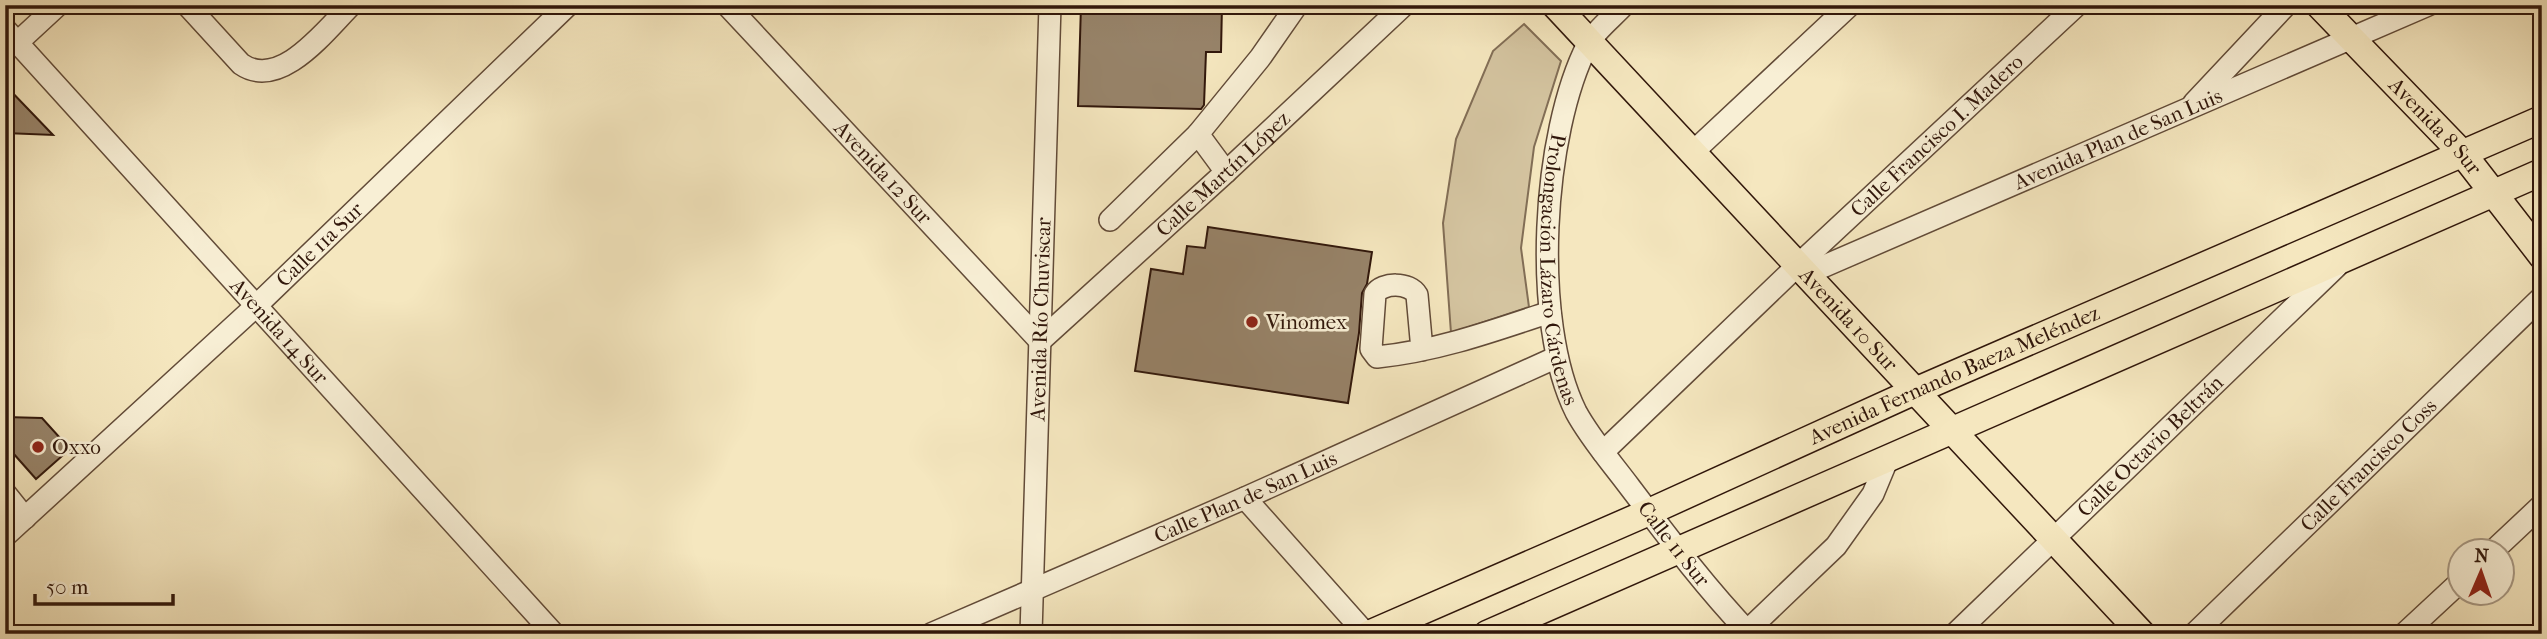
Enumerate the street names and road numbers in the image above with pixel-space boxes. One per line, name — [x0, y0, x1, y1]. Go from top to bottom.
street label: Calle Francisco I. Madero — [1846, 49, 2028, 222]
street label: Avenida 8 Sur — [2383, 72, 2487, 180]
street label: Avenida Plan de San Luis — [2009, 83, 2226, 195]
street label: Calle Martín López — [1151, 106, 1295, 241]
street label: Avenida 12 Sur — [829, 115, 937, 229]
street label: Prolongación Lázaro Cárdenas — [1535, 132, 1583, 409]
street label: Calle 11a Sur — [271, 197, 368, 292]
street label: Avenida Río Chuviscar — [1025, 217, 1056, 422]
street label: Avenida 10 Sur — [1794, 262, 1902, 376]
street label: Avenida 14 Sur — [225, 273, 333, 389]
street label: Avenida Fernando Baeza Meléndez — [1804, 301, 2103, 450]
street label: Calle Octavio Beltrán — [2072, 370, 2228, 522]
street label: Calle Francisco Coss — [2295, 393, 2442, 536]
street label: Calle Plan de San Luis — [1150, 446, 1341, 548]
street label: Calle 11 Sur — [1633, 497, 1715, 591]

